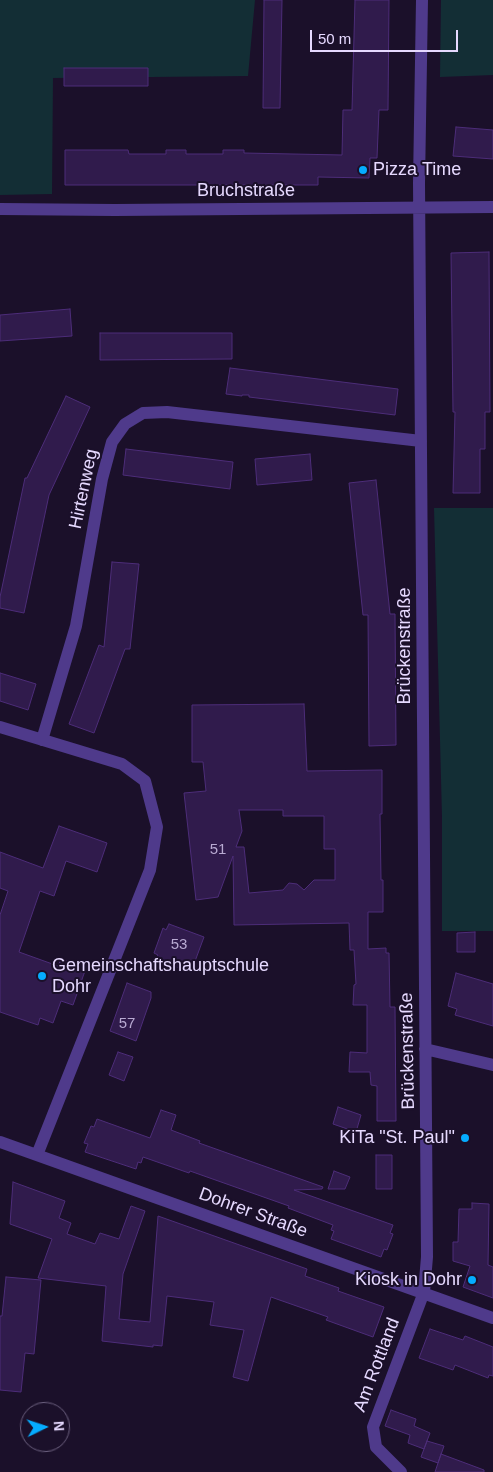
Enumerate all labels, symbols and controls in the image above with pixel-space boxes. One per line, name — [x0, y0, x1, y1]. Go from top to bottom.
scale bar — [313, 20, 460, 52]
text: 50 m — [318, 30, 351, 47]
place label: Pizza Time — [373, 159, 461, 181]
marker: Pizza Time — [357, 164, 369, 176]
street label: Bruchstraße — [197, 180, 295, 202]
street label: Hirtenweg — [65, 447, 103, 531]
street label: Brückenstraße — [394, 587, 416, 705]
house number: 51 — [210, 841, 226, 859]
house number: 53 — [171, 936, 187, 954]
place label: Gemeinschaftshauptschule Dohr — [52, 955, 269, 998]
marker: Gemeinschaftshauptschule Dohr — [36, 970, 48, 982]
street label: Brückenstraße — [396, 992, 420, 1110]
house number: 57 — [119, 1015, 135, 1033]
place label: KiTa "St. Paul" — [339, 1127, 455, 1149]
marker: KiTa "St. Paul" — [459, 1132, 471, 1144]
street label: Dohrer Straße — [196, 1183, 310, 1243]
place label: Kiosk in Dohr — [355, 1269, 462, 1291]
marker: Kiosk in Dohr — [466, 1274, 478, 1286]
street label: Am Rottland — [349, 1315, 405, 1415]
north arrow — [20, 1402, 70, 1452]
text: N — [51, 1420, 67, 1432]

